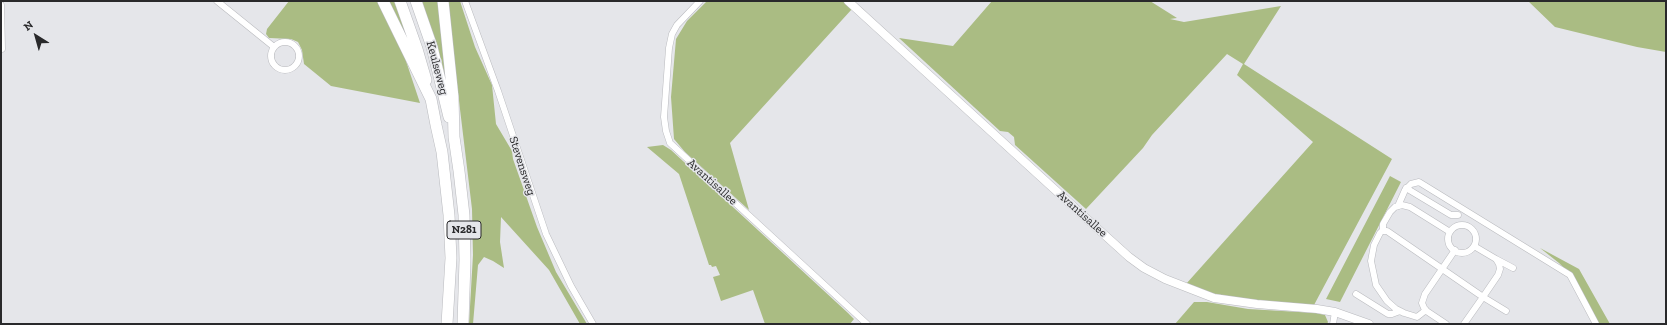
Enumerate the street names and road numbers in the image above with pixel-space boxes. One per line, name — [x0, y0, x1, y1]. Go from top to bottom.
street label: Keulseweg — [423, 40, 451, 96]
street label: Stevensweg — [506, 135, 538, 197]
street label: Avantisallee — [684, 156, 740, 208]
street label: Avantisallee — [1054, 188, 1110, 240]
road number: N281 — [447, 221, 481, 239]

